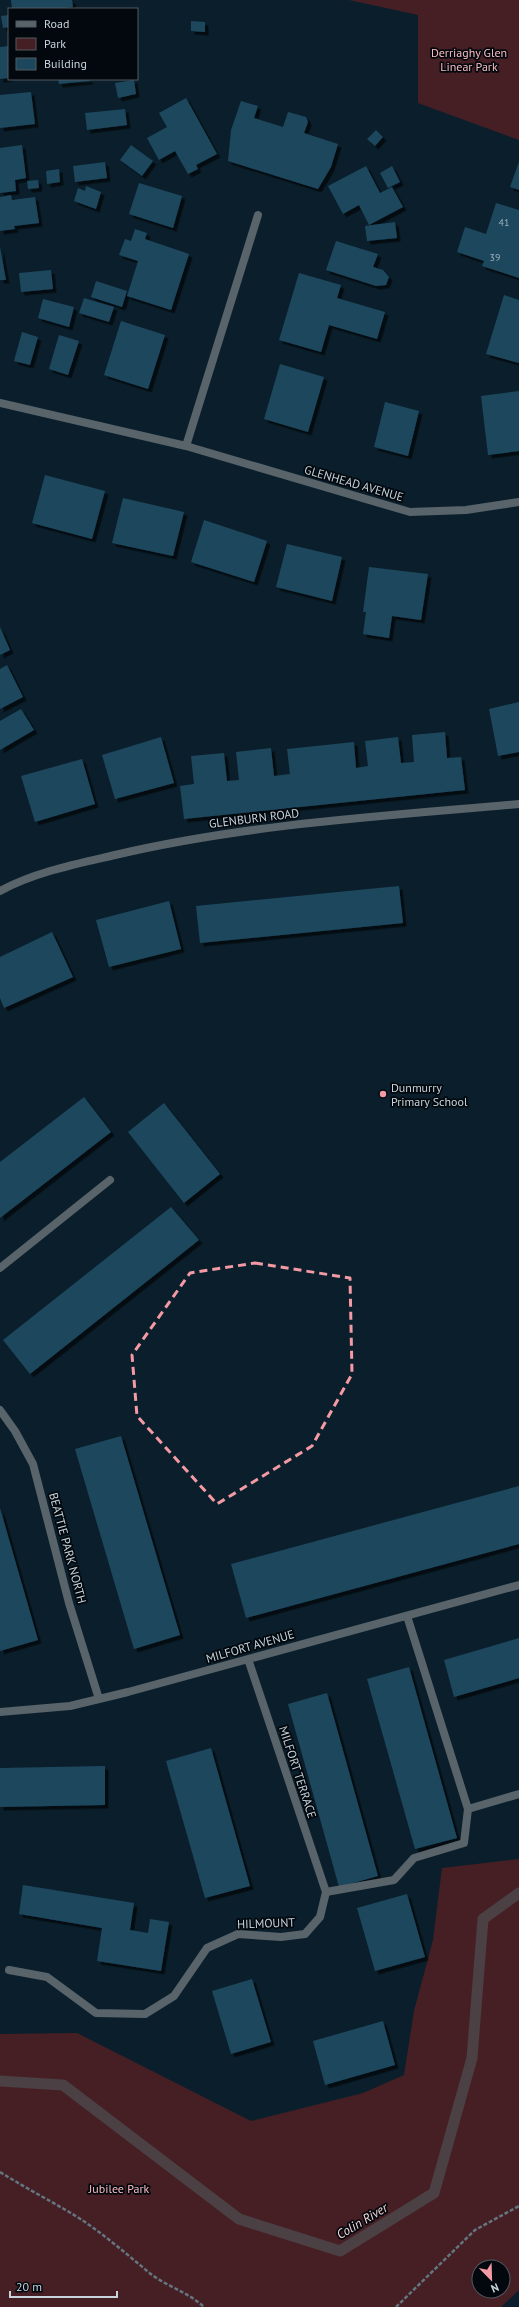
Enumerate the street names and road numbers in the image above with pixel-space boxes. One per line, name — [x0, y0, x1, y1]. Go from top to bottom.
street label: GLENHEAD AVENUE — [303, 462, 405, 504]
street label: GLENBURN ROAD — [208, 805, 300, 831]
street label: BEATTIE PARK NORTH — [46, 1491, 90, 1605]
street label: MILFORT AVENUE — [204, 1626, 296, 1666]
street label: MILFORT TERRACE — [276, 1724, 320, 1820]
street label: HILMOUNT — [237, 1914, 296, 1932]

